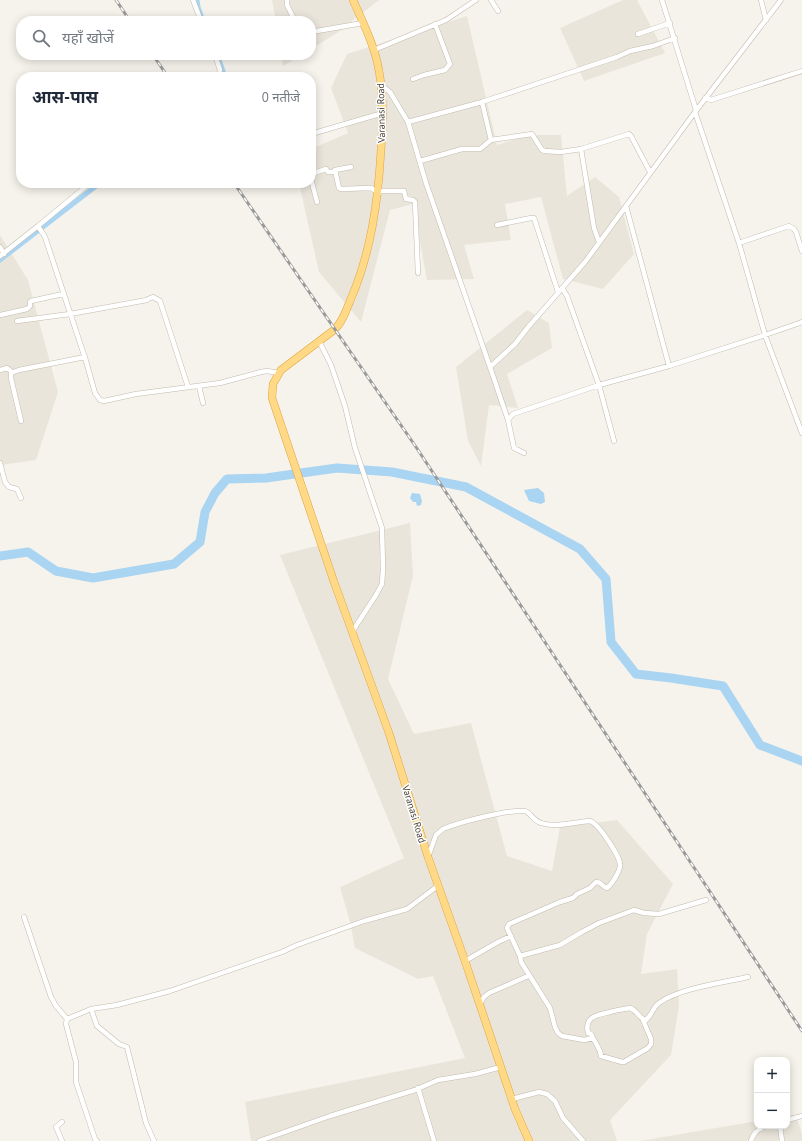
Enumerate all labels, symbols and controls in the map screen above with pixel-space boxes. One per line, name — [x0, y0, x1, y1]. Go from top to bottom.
search box — [16, 16, 316, 60]
icon: search — [30, 27, 52, 49]
text: यहाँ खोजें — [62, 28, 114, 47]
street label: Varanasi Road — [374, 83, 388, 144]
text: आस-पास — [32, 86, 98, 108]
text: 0 नतीजे — [262, 89, 300, 106]
street label: Varanasi Road — [399, 783, 429, 844]
map controls — [754, 1057, 790, 1129]
button: + — [754, 1057, 790, 1093]
button: − — [754, 1093, 790, 1129]

